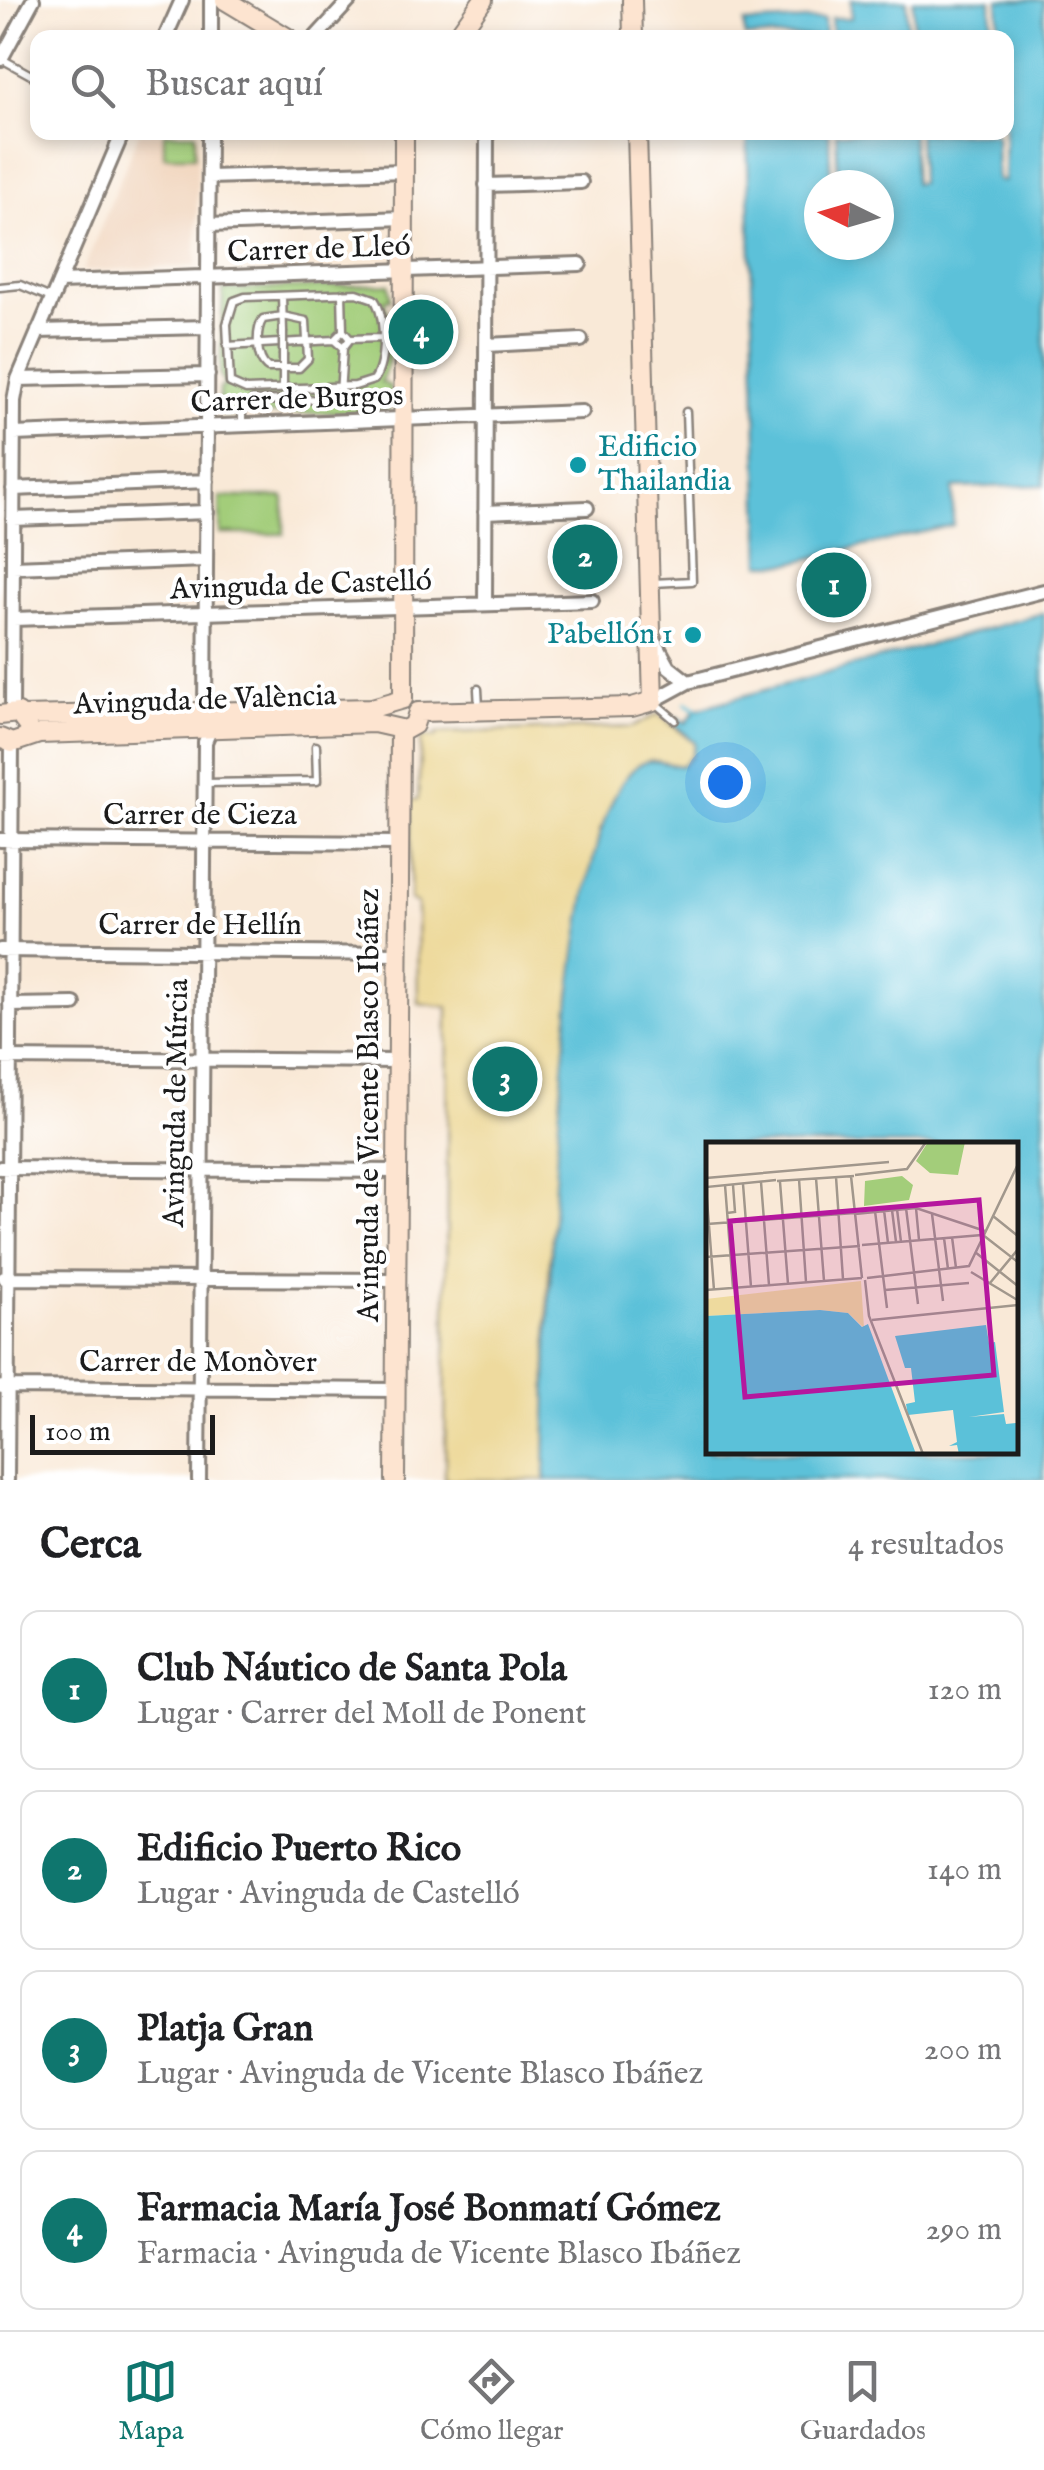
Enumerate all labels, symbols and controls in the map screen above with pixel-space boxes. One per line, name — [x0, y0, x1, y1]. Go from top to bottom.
search box — [30, 30, 1014, 140]
icon: search — [65, 58, 120, 113]
text: Buscar aquí — [145, 61, 323, 109]
north arrow — [804, 170, 894, 260]
street label: Carrer de Lleó — [227, 228, 411, 272]
pin: 4 — [388, 294, 454, 370]
street label: Carrer de Burgos — [190, 377, 404, 423]
place label: Edificio Thailandia — [598, 429, 731, 501]
marker: Edificio Thailandia — [567, 454, 589, 476]
pin: 2 — [552, 520, 618, 594]
pin: 1 — [802, 548, 866, 622]
street label: Avinguda de Castelló — [168, 562, 433, 610]
place label: Pabellón 1 — [547, 616, 673, 654]
marker: Pabellón 1 — [682, 624, 704, 646]
street label: Avinguda de València — [72, 677, 337, 725]
your location — [700, 757, 751, 808]
street label: Carrer de Cieza — [103, 797, 297, 835]
street label: Avinguda de Vicente Blasco Ibáñez — [351, 888, 389, 1323]
street label: Carrer de Hellín — [98, 907, 302, 945]
street label: Avinguda de Múrcia — [156, 978, 198, 1229]
pin: 3 — [472, 1042, 538, 1116]
inset map — [706, 1142, 1019, 1455]
street label: Carrer de Monòver — [79, 1344, 317, 1382]
scale bar — [30, 1410, 215, 1454]
text: 100 m — [45, 1415, 111, 1450]
text: Cerca — [40, 1519, 141, 1572]
text: 4 resultados — [848, 1525, 1004, 1566]
text: Club Náutico de Santa Pola — [137, 1646, 567, 1694]
text: 1 — [69, 1670, 80, 1711]
text: 120 m — [928, 1670, 1002, 1711]
text: Lugar · Carrer del Moll de Ponent — [137, 1694, 586, 1735]
text: Edificio Puerto Rico — [137, 1826, 461, 1874]
text: 2 — [67, 1850, 82, 1891]
text: 140 m — [927, 1850, 1002, 1891]
text: Lugar · Avinguda de Castelló — [137, 1874, 520, 1915]
text: Platja Gran — [137, 2006, 313, 2054]
text: 3 — [69, 2030, 80, 2071]
text: 200 m — [924, 2030, 1002, 2071]
text: Lugar · Avinguda de Vicente Blasco Ibáñez — [137, 2054, 703, 2095]
text: Farmacia María José Bonmatí Gómez — [137, 2186, 721, 2234]
text: 4 — [67, 2210, 82, 2251]
text: 290 m — [926, 2210, 1002, 2251]
text: Farmacia · Avinguda de Vicente Blasco Ibáñez — [137, 2234, 741, 2275]
tab: Mapa — [118, 2354, 184, 2449]
tab: Cómo llegar — [420, 2354, 564, 2449]
tab: Guardados — [800, 2354, 926, 2449]

